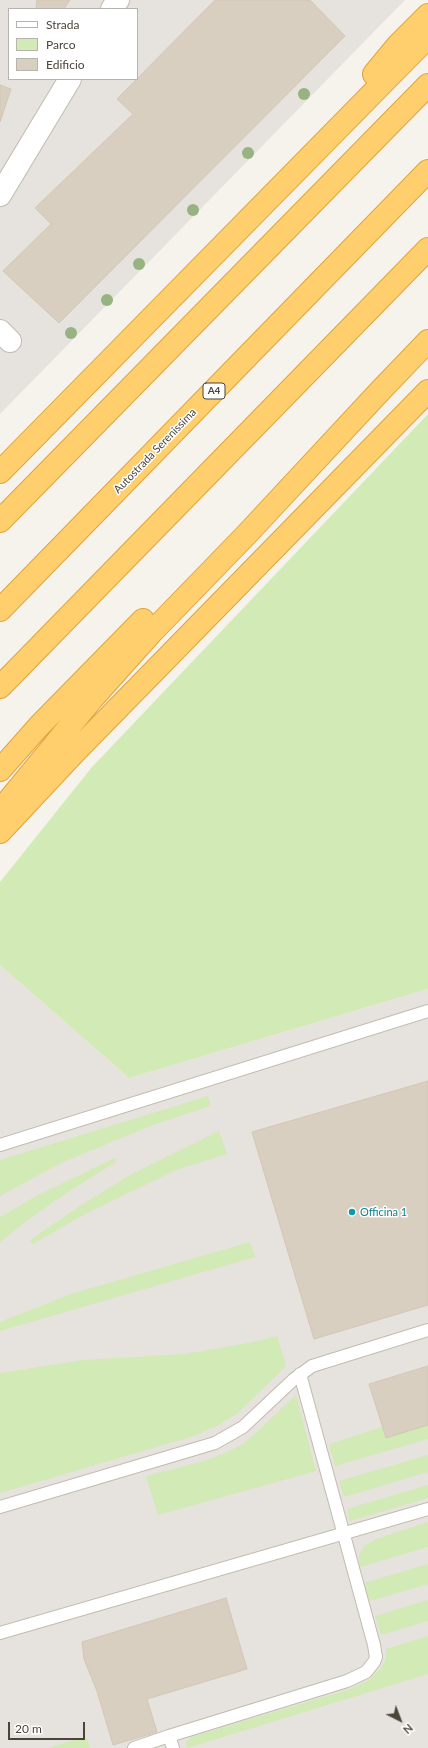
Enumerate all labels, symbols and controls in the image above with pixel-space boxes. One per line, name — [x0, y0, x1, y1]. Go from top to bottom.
legend — [8, 8, 138, 80]
text: Strada — [46, 17, 79, 32]
text: Parco — [46, 37, 76, 52]
text: Edificio — [46, 57, 85, 72]
road number: A4 — [203, 383, 225, 399]
street label: Autostrada Serenissima — [111, 406, 199, 496]
place label: Officina 1 — [360, 1205, 407, 1219]
marker: Officina 1 — [347, 1207, 357, 1217]
north arrow — [380, 1700, 420, 1740]
scale bar — [10, 1714, 87, 1740]
text: 20 m — [15, 1721, 42, 1736]
text: N — [401, 1722, 416, 1737]

